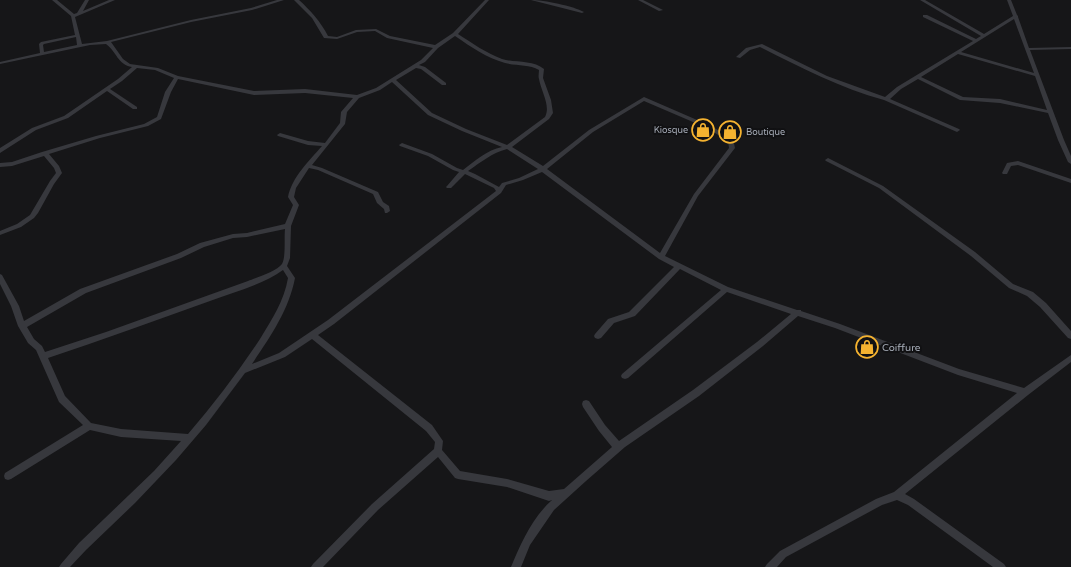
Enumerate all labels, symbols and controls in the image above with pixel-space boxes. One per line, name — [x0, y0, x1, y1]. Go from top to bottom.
shop icon: Kiosque — [690, 117, 716, 143]
shop icon: Boutique — [717, 119, 743, 145]
place label: Kiosque — [654, 125, 688, 136]
place label: Boutique — [746, 127, 785, 138]
shop icon: Coiffure — [854, 334, 880, 360]
place label: Coiffure — [882, 342, 921, 354]

